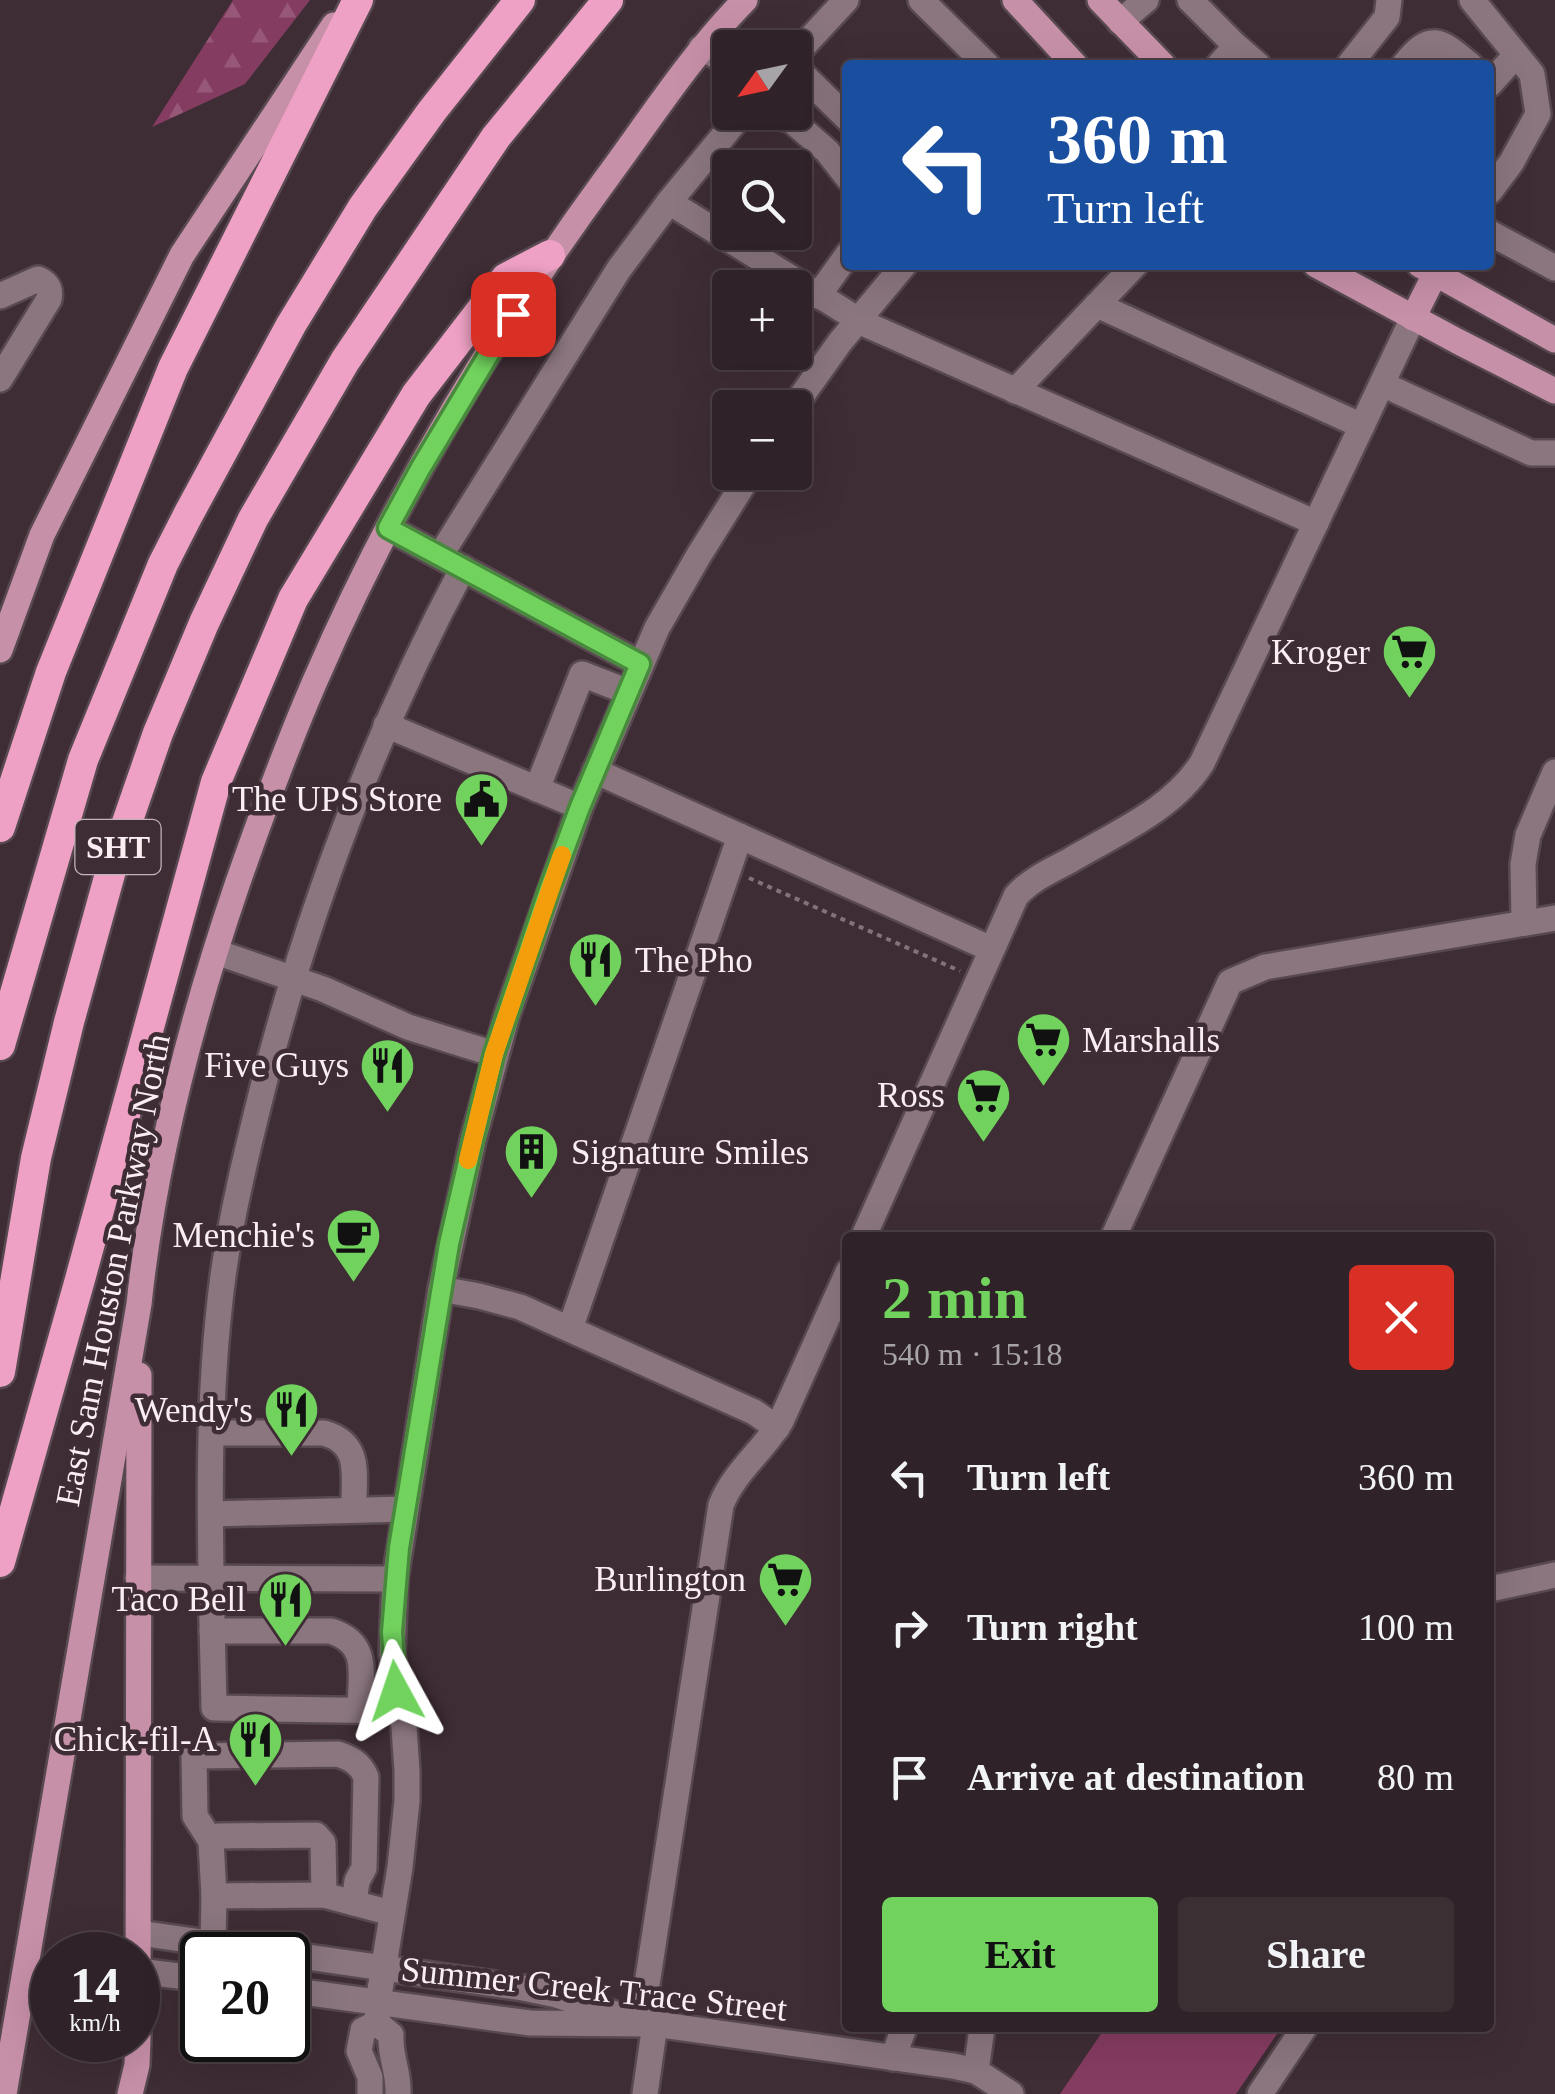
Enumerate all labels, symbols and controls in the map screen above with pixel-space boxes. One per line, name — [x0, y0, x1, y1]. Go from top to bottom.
north arrow — [712, 30, 812, 130]
map controls — [712, 30, 812, 490]
icon: left — [882, 100, 1012, 230]
text: 360 m — [1047, 101, 1228, 178]
button: search — [712, 150, 812, 250]
text: Turn left — [1047, 183, 1204, 233]
button: + — [712, 270, 812, 370]
pin — [471, 272, 556, 357]
icon: arrive — [486, 287, 541, 342]
button: − — [712, 390, 812, 490]
supermarket icon: Kroger — [1379, 622, 1439, 701]
place label: Kroger — [1271, 633, 1370, 672]
public building icon: The UPS Store — [451, 769, 511, 848]
place label: The UPS Store — [232, 780, 442, 819]
road number: SHT — [76, 820, 160, 874]
restaurant icon: The Pho — [566, 930, 626, 1009]
place label: The Pho — [635, 941, 753, 980]
supermarket icon: Marshalls — [1013, 1010, 1073, 1089]
place label: Marshalls — [1082, 1021, 1220, 1060]
street label: East Sam Houston Parkway North — [48, 1030, 178, 1509]
restaurant icon: Five Guys — [358, 1035, 418, 1114]
place label: Five Guys — [204, 1046, 349, 1085]
supermarket icon: Ross — [954, 1065, 1014, 1144]
place label: Ross — [877, 1076, 945, 1115]
building icon: Signature Smiles — [502, 1122, 562, 1201]
place label: Signature Smiles — [571, 1133, 809, 1172]
cafe icon: Menchie's — [324, 1205, 384, 1284]
place label: Menchie's — [173, 1216, 315, 1255]
text: 2 min — [882, 1265, 1027, 1331]
button: close — [1349, 1265, 1454, 1370]
text: 540 m · 15:18 — [882, 1336, 1062, 1372]
restaurant icon: Wendy's — [262, 1380, 322, 1459]
place label: Wendy's — [135, 1391, 253, 1430]
icon: left — [882, 1450, 937, 1505]
text: Turn left — [967, 1456, 1110, 1498]
text: 360 m — [1358, 1456, 1454, 1498]
supermarket icon: Burlington — [755, 1549, 815, 1628]
place label: Burlington — [594, 1560, 746, 1599]
restaurant icon: Taco Bell — [255, 1569, 315, 1648]
place label: Taco Bell — [111, 1580, 246, 1619]
icon: right — [882, 1600, 937, 1655]
text: Turn right — [967, 1606, 1138, 1648]
text: 100 m — [1358, 1606, 1454, 1648]
position arrow — [344, 1639, 448, 1743]
restaurant icon: Chick-fil-A — [226, 1709, 286, 1788]
place label: Chick-fil-A — [54, 1720, 218, 1759]
icon: arrive — [882, 1750, 937, 1805]
text: Arrive at destination — [967, 1756, 1305, 1798]
text: 80 m — [1377, 1756, 1454, 1798]
button: Exit — [882, 1897, 1158, 2012]
button: Share — [1178, 1897, 1454, 2012]
speed limit sign: 20 — [180, 1932, 310, 2062]
street label: Summer Creek Trace Street — [399, 1949, 789, 2029]
text: 14 — [70, 1957, 120, 2013]
text: km/h — [69, 2009, 121, 2036]

